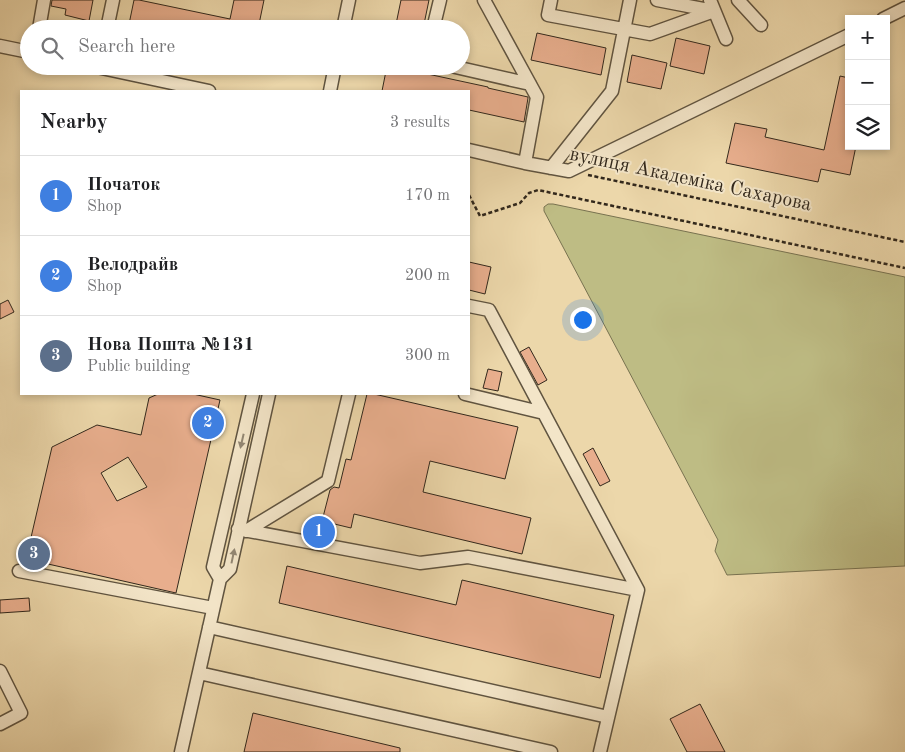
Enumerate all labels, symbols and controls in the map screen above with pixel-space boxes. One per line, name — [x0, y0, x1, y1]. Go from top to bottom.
map controls — [845, 15, 890, 150]
button: + — [845, 15, 890, 60]
search box — [20, 20, 470, 75]
icon: search — [38, 34, 66, 62]
text: Search here — [78, 38, 175, 57]
button: − — [845, 60, 890, 105]
button: layers — [845, 105, 890, 150]
text: Nearby — [40, 112, 108, 133]
text: 3 results — [390, 115, 450, 131]
street label: вулиця Академіка Сахарова — [568, 145, 814, 215]
text: Початок — [87, 176, 160, 195]
text: 1 — [51, 188, 61, 204]
text: 170 m — [405, 188, 450, 204]
text: Shop — [87, 199, 122, 215]
text: Велодрайв — [87, 256, 178, 275]
text: 2 — [51, 268, 61, 284]
text: 200 m — [405, 268, 450, 284]
text: Shop — [87, 279, 122, 295]
your location — [570, 307, 596, 333]
text: Нова Пошта №131 — [87, 336, 254, 355]
text: 3 — [51, 348, 61, 364]
text: 300 m — [405, 348, 450, 364]
text: Public building — [87, 359, 190, 375]
pin: 2 — [192, 404, 224, 442]
one-way arrow — [238, 434, 246, 450]
pin: 1 — [303, 513, 335, 551]
pin: 3 — [18, 535, 50, 573]
one-way arrow — [229, 548, 237, 564]

